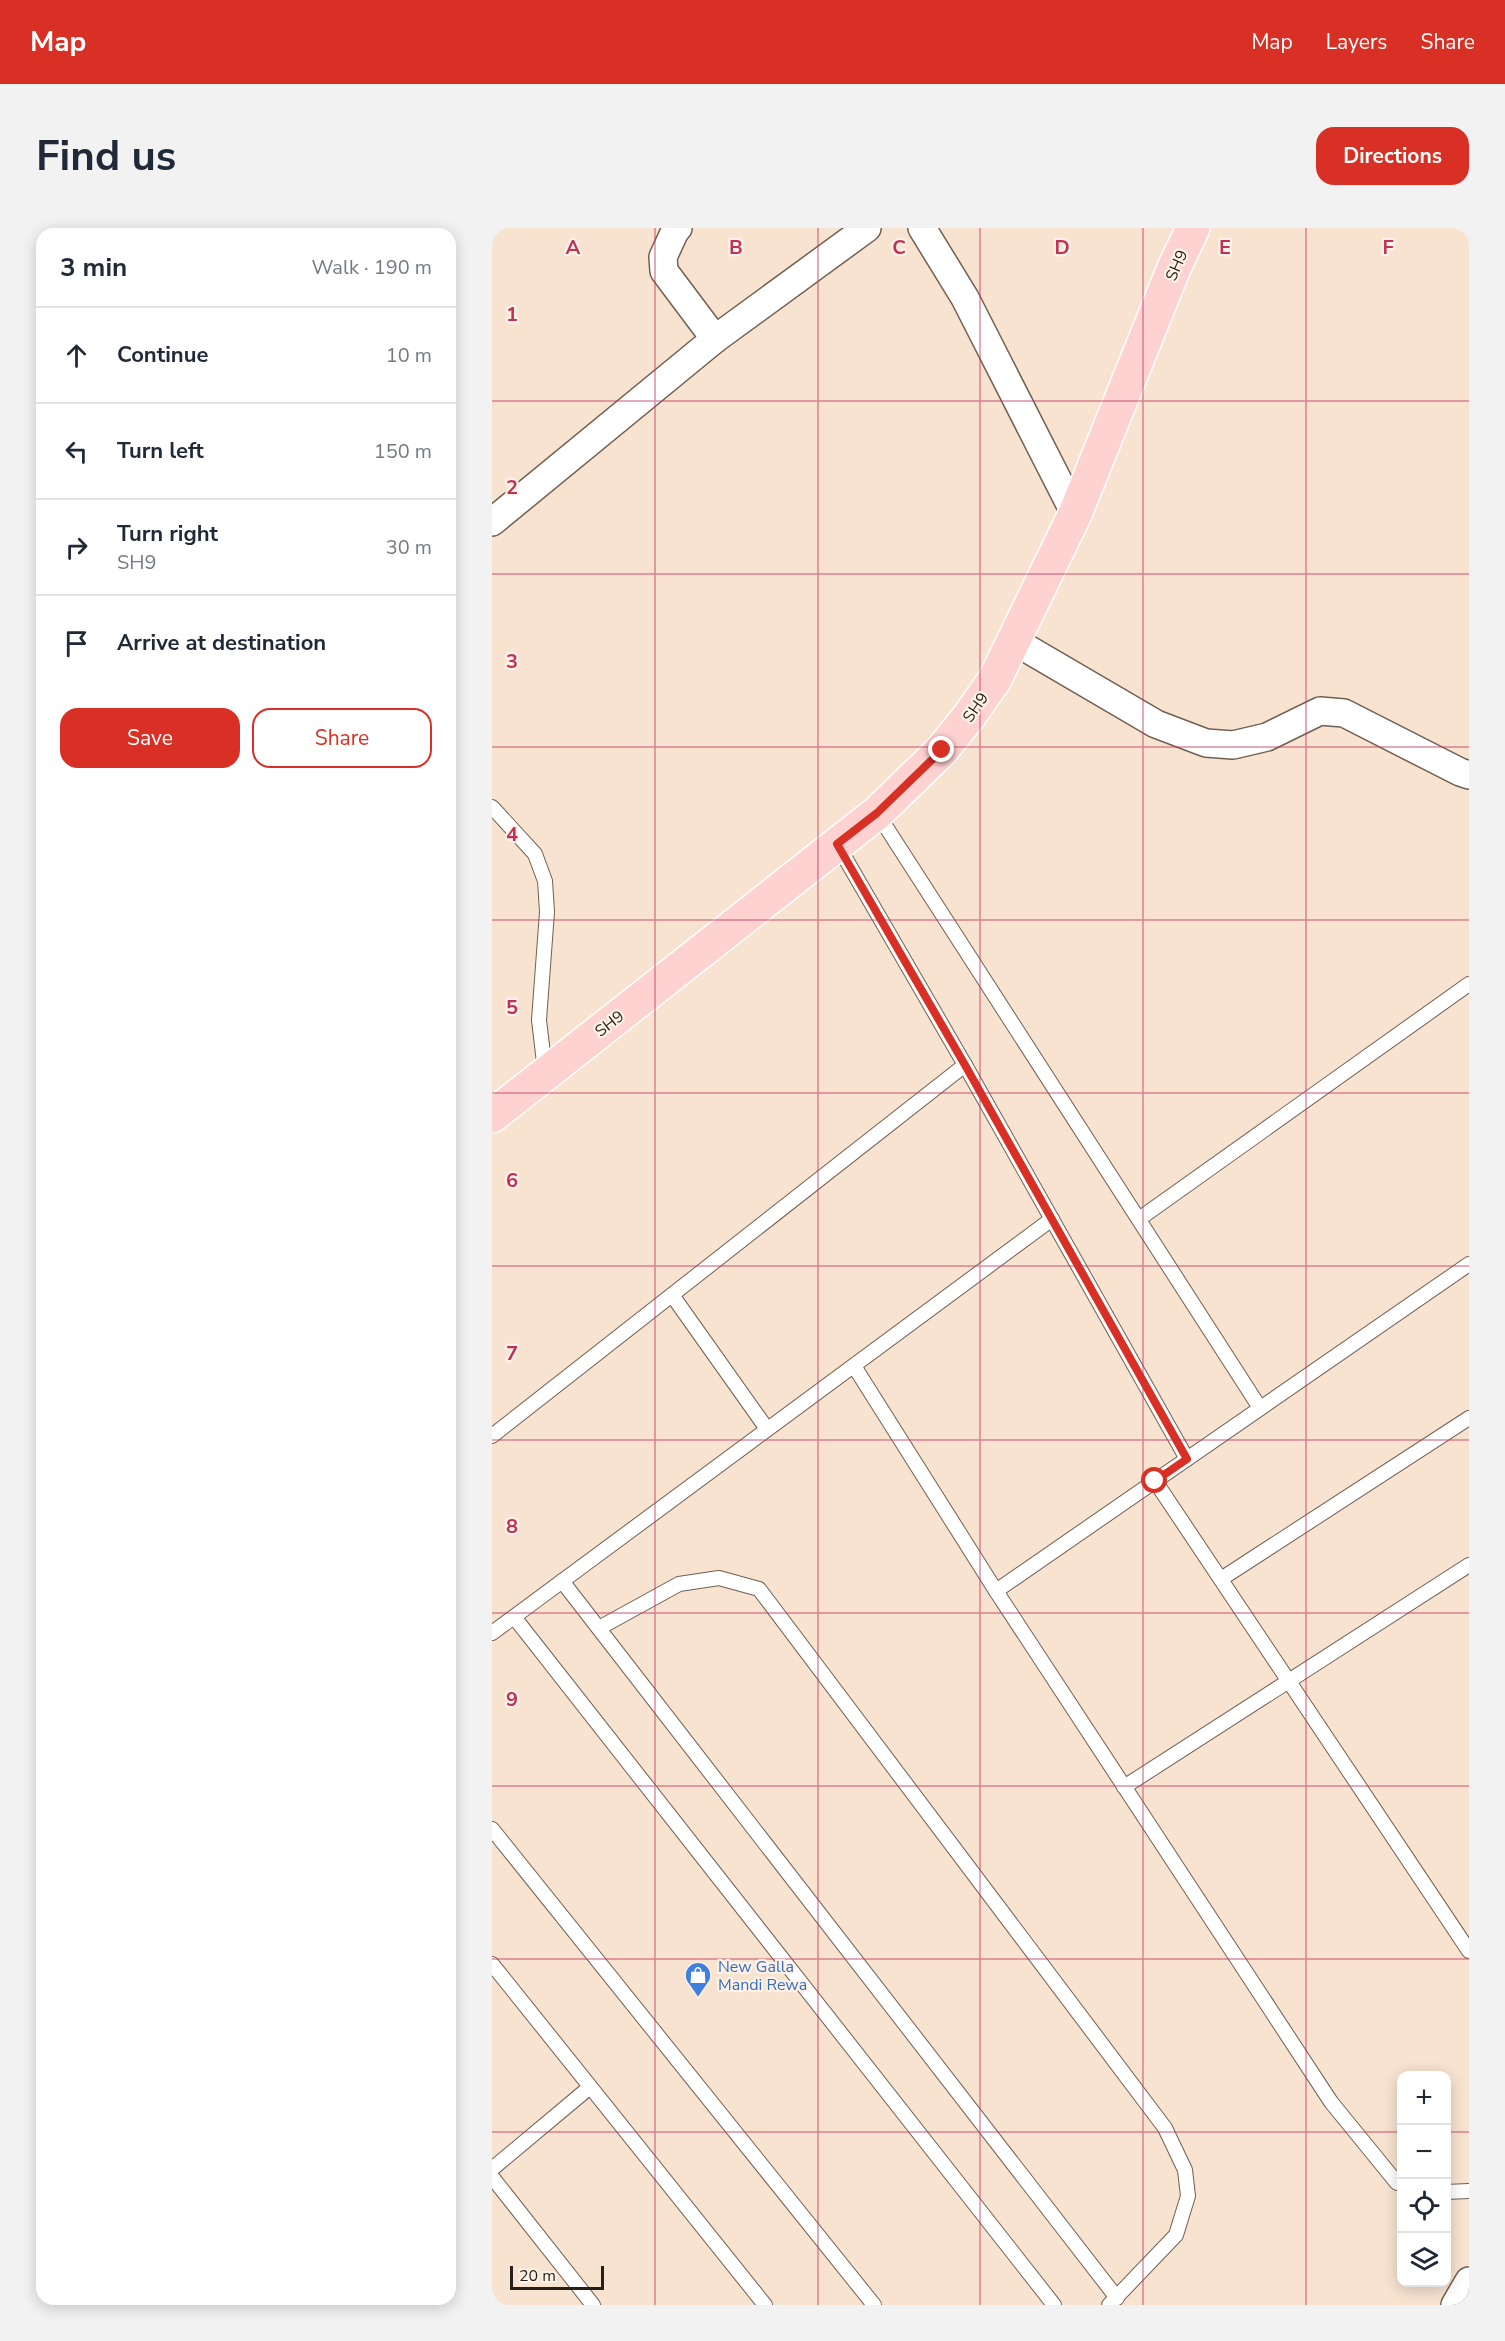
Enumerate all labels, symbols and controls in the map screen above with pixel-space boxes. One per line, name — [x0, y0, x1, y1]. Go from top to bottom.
text: Map — [30, 23, 86, 61]
text: Map — [1251, 28, 1293, 56]
text: Layers — [1326, 28, 1387, 56]
text: Share — [1420, 28, 1475, 56]
button: Directions — [1316, 127, 1469, 185]
text: Find us — [36, 128, 176, 185]
text: A — [566, 234, 581, 261]
text: B — [729, 234, 743, 261]
text: C — [892, 234, 906, 261]
text: D — [1054, 234, 1070, 261]
text: E — [1219, 234, 1231, 261]
text: F — [1382, 234, 1394, 261]
street label: SH9 — [1160, 246, 1193, 284]
text: 3 min — [60, 250, 127, 285]
text: Walk · 190 m — [312, 254, 432, 281]
text: 1 — [506, 301, 518, 328]
icon: ahead — [60, 339, 93, 372]
text: Continue — [117, 340, 208, 370]
text: 10 m — [386, 342, 432, 369]
icon: left — [60, 435, 93, 468]
text: Turn left — [117, 436, 204, 466]
text: 150 m — [374, 438, 432, 465]
text: 2 — [506, 474, 518, 501]
text: Turn right — [117, 519, 218, 549]
icon: right — [60, 531, 93, 564]
text: 30 m — [386, 534, 432, 561]
text: SH9 — [117, 549, 157, 576]
icon: arrive — [60, 627, 93, 660]
text: Arrive at destination — [117, 628, 326, 658]
text: 3 — [506, 648, 518, 675]
street label: SH9 — [958, 688, 994, 727]
button: Save — [60, 708, 240, 768]
button: Share — [252, 708, 432, 768]
route end — [928, 736, 954, 762]
text: 4 — [506, 821, 518, 848]
text: 5 — [506, 994, 518, 1021]
street label: SH9 — [590, 1005, 629, 1042]
text: 6 — [506, 1167, 518, 1194]
text: 7 — [506, 1340, 518, 1367]
route start — [1141, 1467, 1167, 1493]
text: 8 — [506, 1513, 518, 1540]
text: 9 — [506, 1686, 518, 1713]
place label: New Galla Mandi Rewa — [718, 1956, 807, 1996]
shop icon: New Galla Mandi Rewa — [683, 1960, 713, 1998]
map controls — [1397, 2071, 1451, 2287]
button: + — [1397, 2071, 1451, 2125]
button: − — [1397, 2125, 1451, 2179]
button: locate — [1397, 2179, 1451, 2233]
button: layers — [1397, 2233, 1451, 2287]
scale bar — [510, 2263, 604, 2290]
text: 20 m — [519, 2265, 556, 2287]

